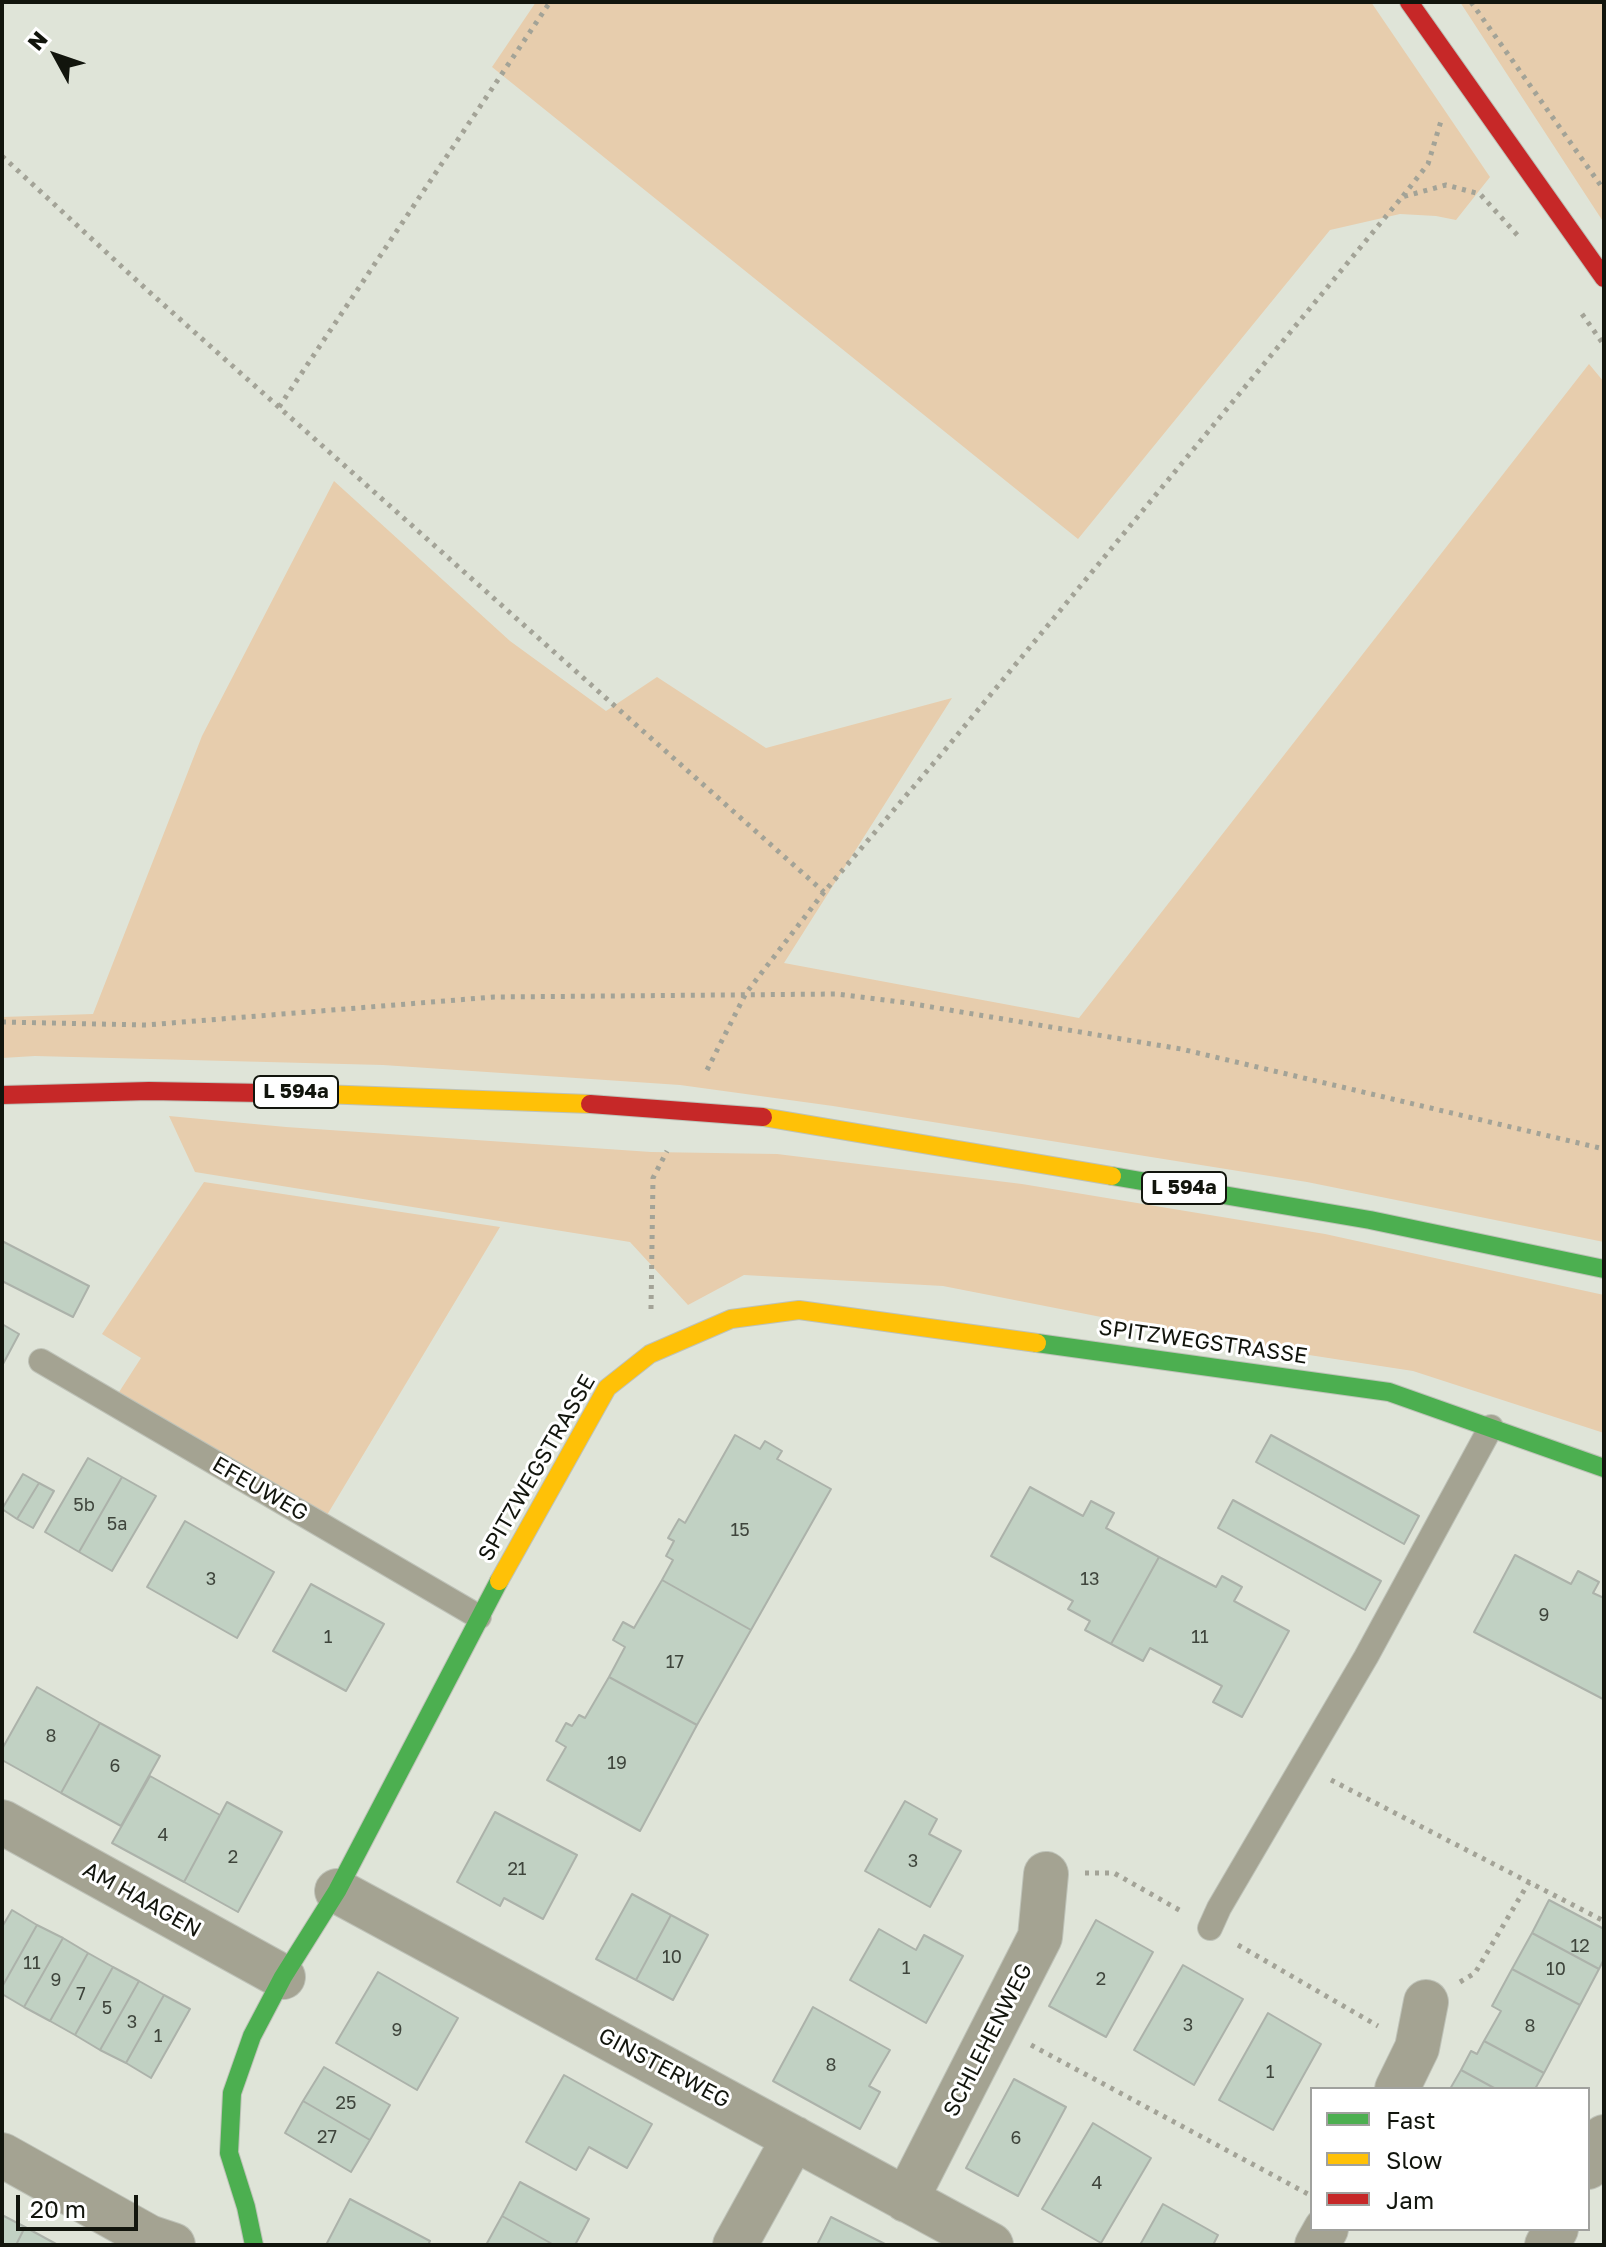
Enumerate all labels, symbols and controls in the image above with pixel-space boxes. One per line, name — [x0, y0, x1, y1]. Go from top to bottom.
north arrow — [16, 16, 96, 96]
text: N — [22, 25, 53, 55]
road number: L 594a — [254, 1076, 338, 1108]
road number: L 594a — [1142, 1172, 1226, 1204]
street label: SPITZWEGSTRASSE — [1097, 1314, 1309, 1370]
street label: SPITZWEGSTRASSE — [473, 1370, 601, 1566]
street label: EFEUWEG — [208, 1451, 312, 1527]
house number: 5b — [73, 1494, 95, 1516]
house number: 5a — [107, 1513, 127, 1535]
house number: 15 — [730, 1519, 750, 1541]
house number: 3 — [206, 1568, 216, 1590]
house number: 13 — [1080, 1568, 1100, 1590]
house number: 9 — [1539, 1604, 1549, 1626]
house number: 1 — [324, 1626, 332, 1648]
house number: 11 — [1191, 1626, 1209, 1648]
house number: 17 — [666, 1651, 684, 1673]
house number: 8 — [46, 1725, 56, 1747]
house number: 19 — [607, 1752, 627, 1774]
house number: 6 — [110, 1755, 120, 1777]
house number: 4 — [158, 1824, 168, 1846]
house number: 2 — [228, 1846, 238, 1868]
house number: 3 — [908, 1850, 918, 1872]
street label: AM HAAGEN — [78, 1857, 206, 1943]
house number: 21 — [507, 1858, 527, 1880]
house number: 12 — [1570, 1935, 1590, 1957]
house number: 10 — [662, 1946, 682, 1968]
house number: 11 — [23, 1952, 41, 1974]
house number: 1 — [902, 1957, 910, 1979]
house number: 10 — [1546, 1958, 1566, 1980]
street label: SCHLEHENWEG — [938, 1959, 1038, 2121]
house number: 2 — [1096, 1968, 1106, 1990]
house number: 9 — [51, 1969, 61, 1991]
house number: 7 — [76, 1983, 86, 2005]
house number: 5 — [102, 1997, 112, 2019]
house number: 3 — [127, 2011, 137, 2033]
house number: 3 — [1183, 2014, 1193, 2036]
house number: 8 — [1525, 2015, 1535, 2037]
house number: 9 — [392, 2019, 402, 2041]
street label: GINSTERWEG — [594, 2022, 734, 2114]
house number: 1 — [154, 2025, 162, 2047]
house number: 8 — [826, 2054, 836, 2076]
house number: 1 — [1266, 2061, 1274, 2083]
legend — [1310, 2087, 1590, 2231]
house number: 25 — [336, 2092, 356, 2114]
text: Fast — [1386, 2105, 1436, 2134]
house number: 27 — [317, 2126, 337, 2148]
house number: 6 — [1011, 2127, 1021, 2149]
text: Slow — [1386, 2145, 1442, 2174]
house number: 4 — [1092, 2172, 1102, 2194]
scale bar — [20, 2179, 142, 2229]
text: Jam — [1386, 2185, 1434, 2214]
text: 20 m — [30, 2194, 86, 2223]

